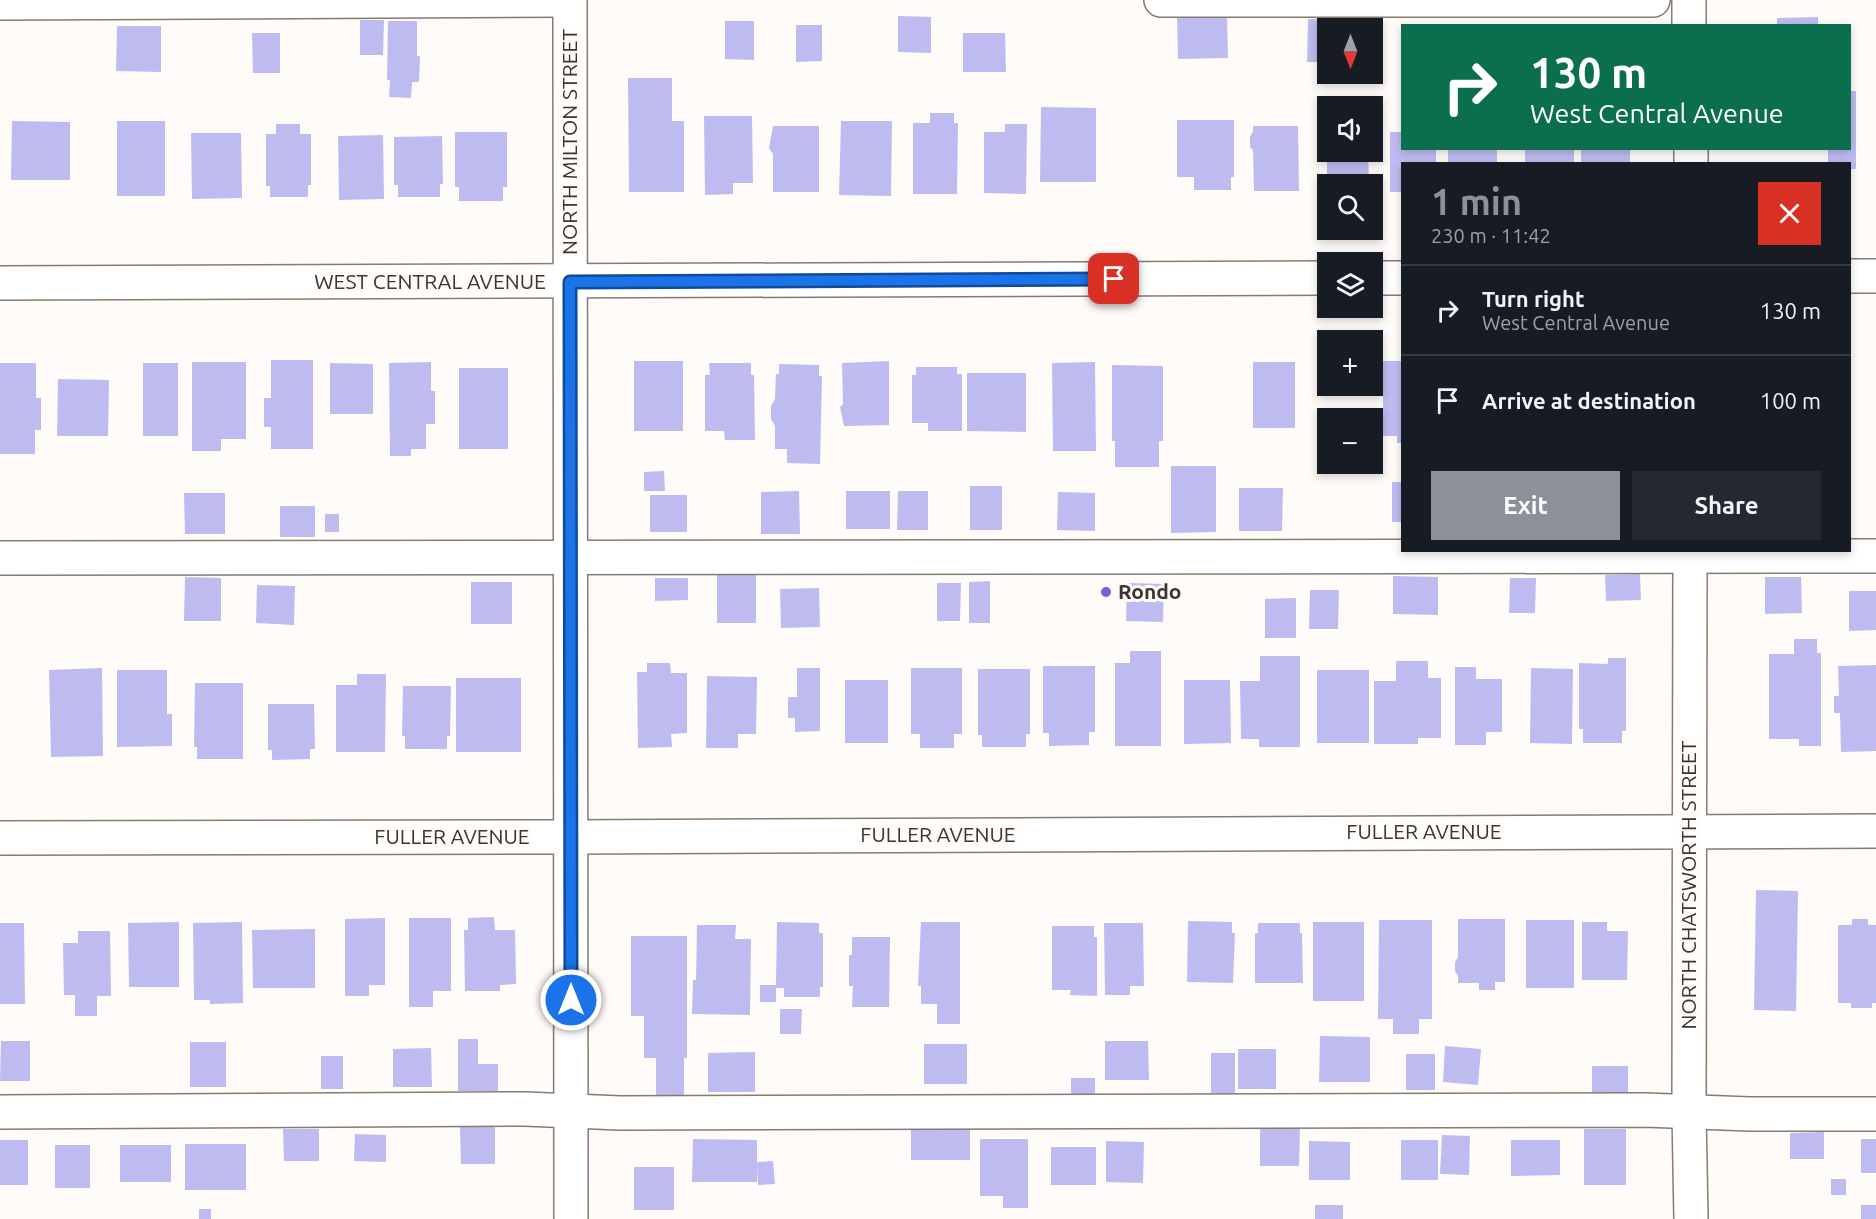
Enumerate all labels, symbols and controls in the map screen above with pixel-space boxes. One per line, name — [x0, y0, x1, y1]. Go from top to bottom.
north arrow — [1317, 18, 1383, 84]
map controls — [1317, 18, 1383, 474]
street label: NORTH MILTON STREET — [557, 29, 581, 255]
icon: right — [1431, 48, 1509, 126]
text: 130 m — [1530, 49, 1647, 96]
button: sound — [1317, 96, 1383, 162]
text: West Central Avenue — [1530, 98, 1784, 128]
button: search — [1317, 174, 1383, 240]
text: 1 min — [1431, 181, 1522, 222]
button: close — [1758, 182, 1821, 245]
text: 230 m · 11:42 — [1431, 224, 1551, 247]
button: layers — [1317, 252, 1383, 318]
pin — [1088, 253, 1139, 304]
icon: arrive — [1097, 262, 1130, 295]
street label: WEST CENTRAL AVENUE — [314, 269, 546, 293]
text: Turn right — [1482, 286, 1584, 311]
icon: right — [1431, 294, 1464, 327]
text: 130 m — [1760, 298, 1821, 323]
text: West Central Avenue — [1482, 311, 1670, 334]
button: + — [1317, 330, 1383, 396]
icon: arrive — [1431, 384, 1464, 417]
text: Arrive at destination — [1482, 388, 1696, 413]
text: 100 m — [1760, 388, 1821, 413]
button: − — [1317, 408, 1383, 474]
button: Exit — [1431, 471, 1620, 540]
button: Share — [1632, 471, 1821, 540]
place label: Rondo — [1118, 579, 1182, 603]
marker: Rondo — [1099, 585, 1113, 599]
street label: NORTH CHATSWORTH STREET — [1676, 740, 1700, 1030]
street label: FULLER AVENUE — [1346, 819, 1502, 843]
street label: FULLER AVENUE — [860, 822, 1016, 846]
street label: FULLER AVENUE — [374, 824, 530, 848]
position arrow — [539, 968, 603, 1032]

